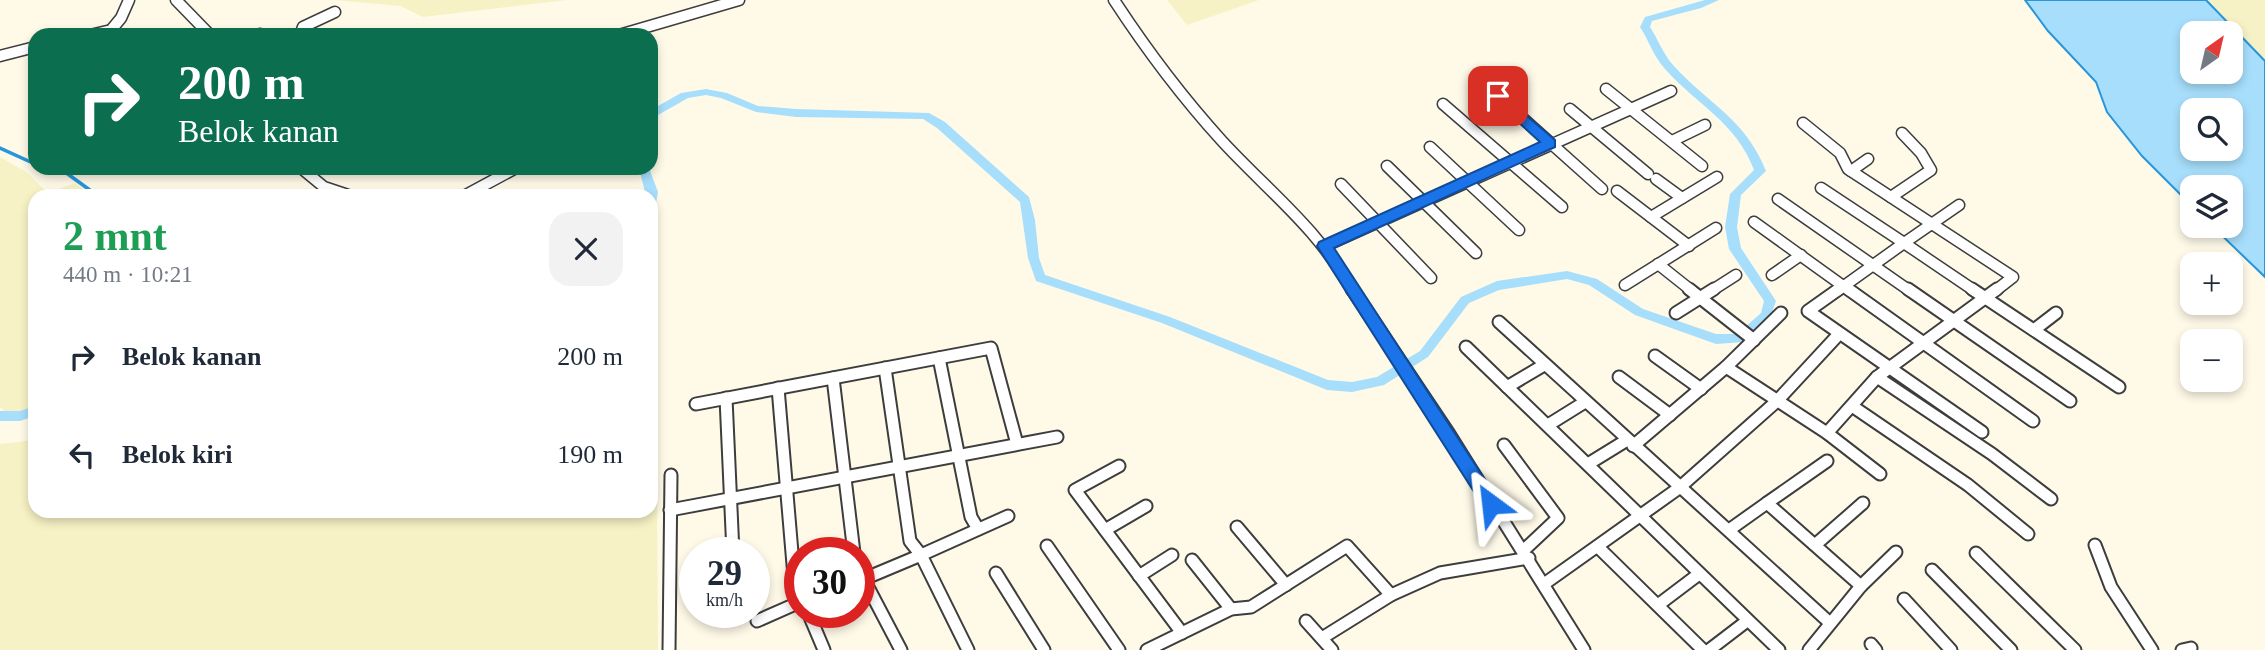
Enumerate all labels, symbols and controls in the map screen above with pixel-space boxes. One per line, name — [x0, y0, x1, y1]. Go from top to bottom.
north arrow — [2180, 21, 2244, 84]
map controls — [2180, 21, 2243, 392]
text: 200 m — [178, 55, 305, 110]
icon: right — [63, 56, 154, 147]
pin — [1468, 66, 1528, 126]
icon: arrive — [1479, 77, 1517, 115]
button: search — [2180, 98, 2243, 161]
text: Belok kanan — [178, 113, 339, 149]
button: layers — [2180, 175, 2243, 238]
button: close — [549, 212, 623, 286]
text: 2 mnt — [63, 213, 167, 259]
button: + — [2180, 252, 2243, 315]
text: 440 m · 10:21 — [63, 262, 193, 287]
button: − — [2180, 329, 2243, 392]
icon: right — [63, 338, 101, 376]
text: Belok kanan — [122, 342, 261, 371]
text: 200 m — [557, 342, 623, 371]
icon: left — [63, 436, 101, 474]
text: Belok kiri — [122, 440, 233, 469]
text: 190 m — [557, 440, 623, 469]
position arrow — [1454, 467, 1528, 541]
speed limit sign: 30 — [784, 537, 875, 628]
text: 29 — [707, 554, 742, 593]
text: km/h — [706, 590, 743, 610]

